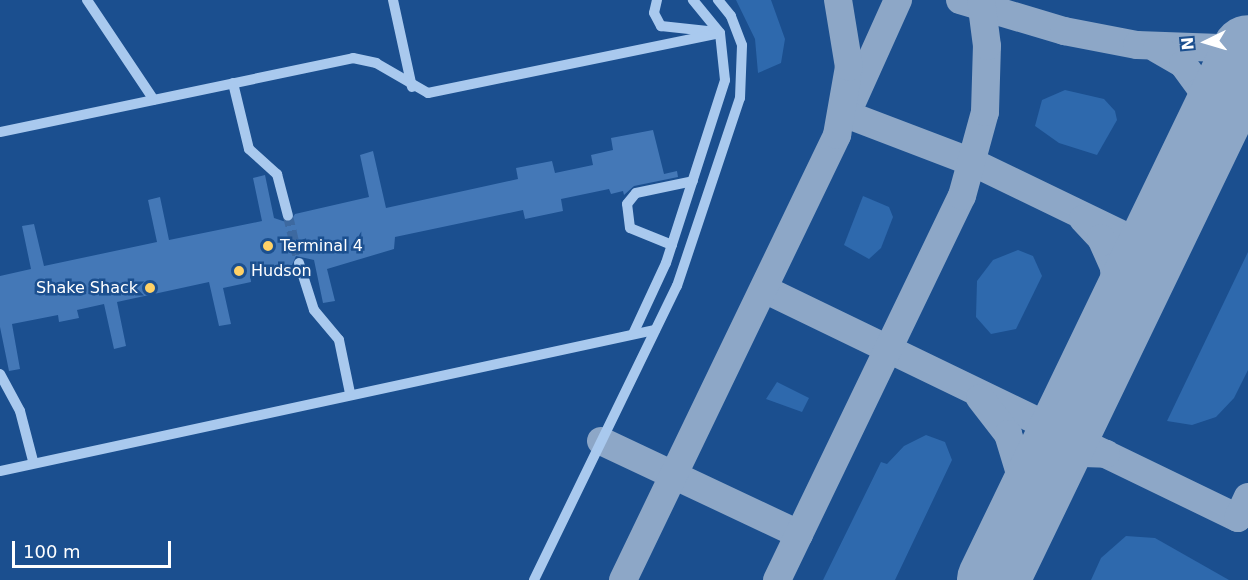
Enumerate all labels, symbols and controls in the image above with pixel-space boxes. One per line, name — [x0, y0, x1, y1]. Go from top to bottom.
north arrow — [1176, 12, 1236, 72]
text: N — [1178, 36, 1198, 51]
place label: Terminal 4 — [280, 236, 363, 256]
marker: Terminal 4 — [261, 239, 275, 253]
place label: Hudson — [251, 261, 312, 281]
marker: Hudson — [232, 264, 246, 278]
place label: Shake Shack — [36, 278, 138, 298]
marker: Shake Shack — [143, 281, 157, 295]
scale bar — [15, 529, 174, 567]
text: 100 m — [23, 541, 81, 562]

